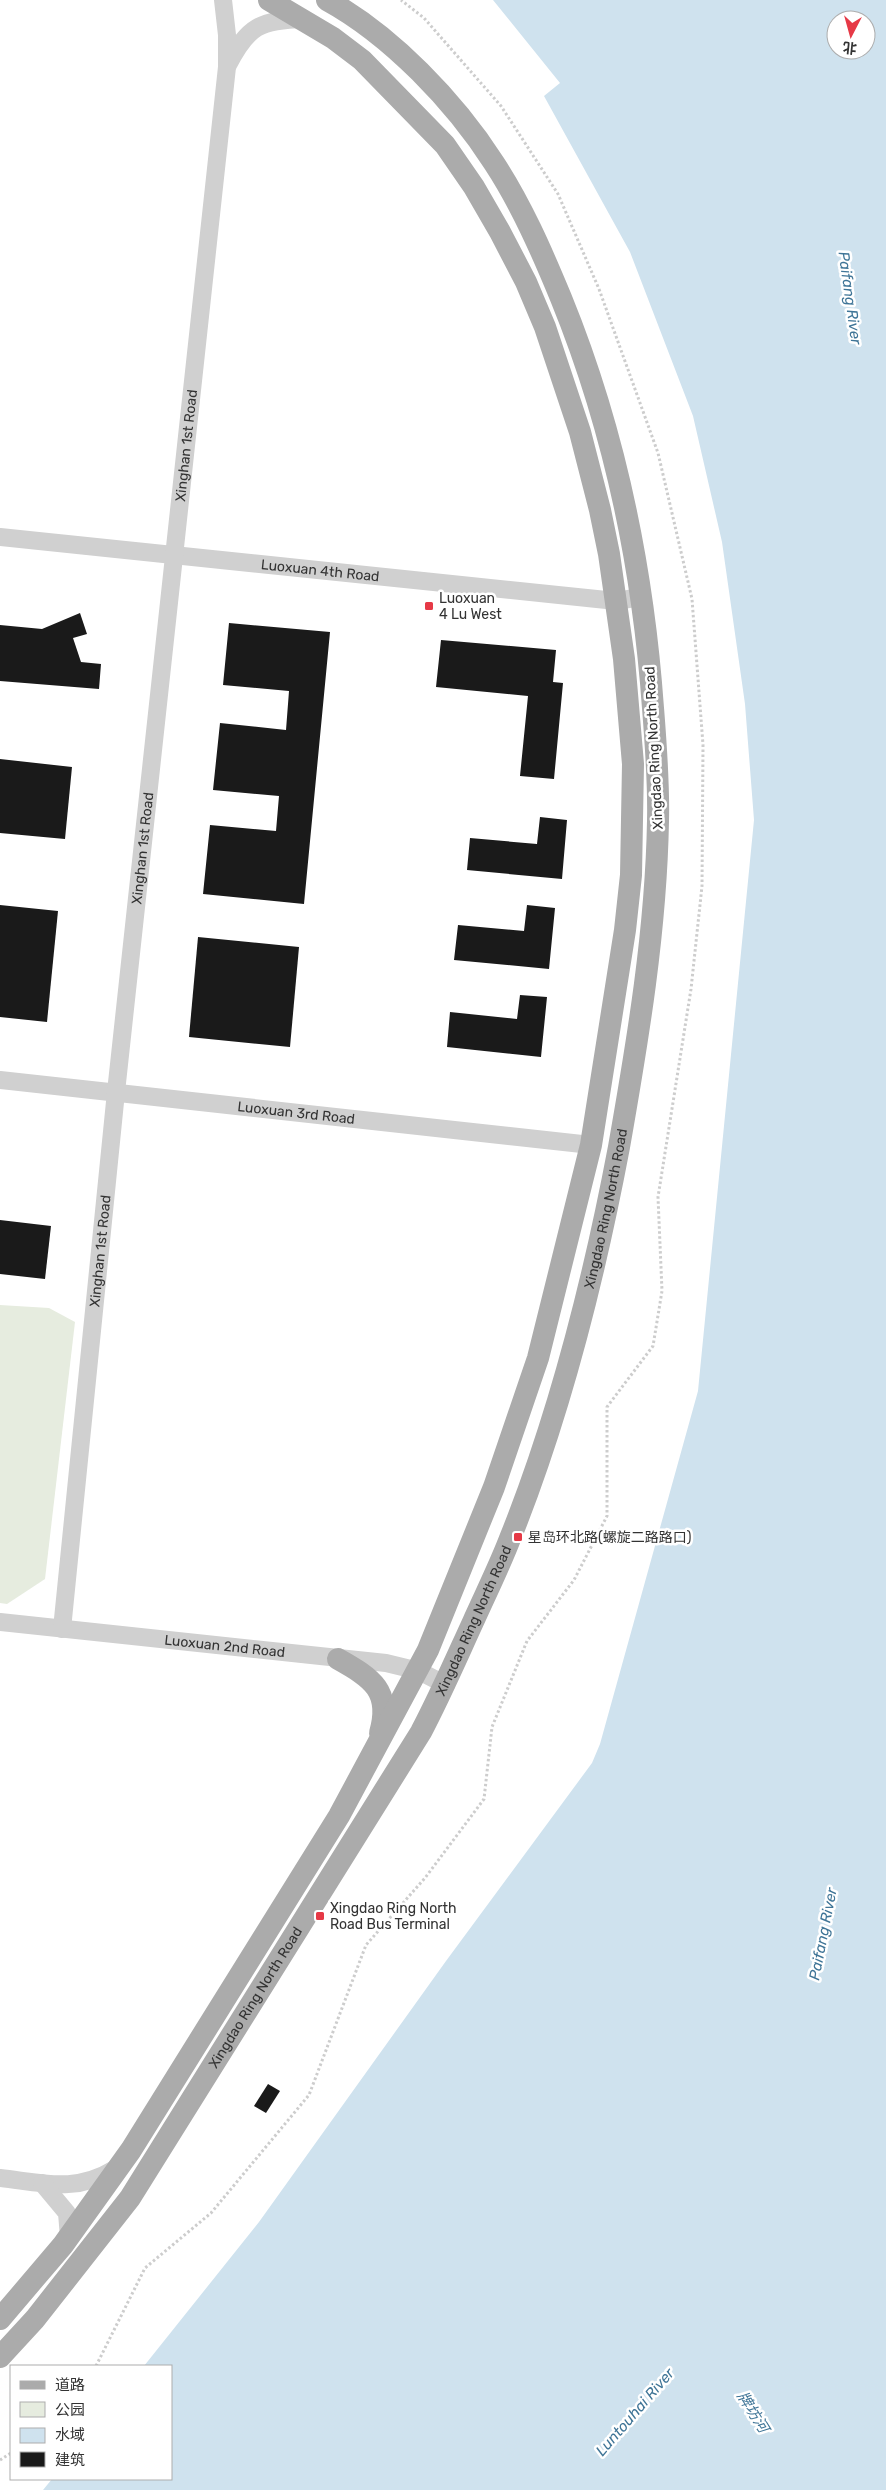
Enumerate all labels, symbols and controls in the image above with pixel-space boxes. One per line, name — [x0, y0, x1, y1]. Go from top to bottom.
north arrow — [826, 10, 876, 60]
text: 北 — [842, 38, 858, 57]
water label: Paifang River — [835, 250, 866, 347]
street label: Xinghan 1st Road — [172, 389, 201, 502]
street label: Luoxuan 4th Road — [260, 556, 380, 585]
place label: Luoxuan 4 Lu West — [439, 590, 502, 623]
marker: Luoxuan 4 Lu West — [423, 600, 435, 612]
street label: Xingdao Ring North Road — [641, 666, 667, 830]
street label: Xinghan 1st Road — [128, 791, 157, 905]
street label: Luoxuan 3rd Road — [237, 1098, 356, 1127]
street label: Xingdao Ring North Road — [580, 1127, 631, 1290]
street label: Xinghan 1st Road — [86, 1194, 114, 1308]
place label: 星岛环北路(螺旋二路路口) — [528, 1529, 692, 1546]
marker: 星岛环北路(螺旋二路路口) — [512, 1531, 524, 1543]
street label: Xingdao Ring North Road — [432, 1543, 515, 1699]
street label: Luoxuan 2nd Road — [164, 1631, 286, 1661]
water label: Paifang River — [805, 1885, 841, 1982]
place label: Xingdao Ring North Road Bus Terminal — [330, 1900, 457, 1933]
marker: Xingdao Ring North Road Bus Terminal — [314, 1910, 326, 1922]
street label: Xingdao Ring North Road — [205, 1924, 306, 2071]
water label: Luntouhai River — [592, 2364, 679, 2460]
legend — [10, 2365, 172, 2480]
text: 道路 — [55, 2376, 85, 2394]
water label: 牌坊河 — [733, 2388, 774, 2438]
text: 公园 — [55, 2401, 85, 2419]
text: 水域 — [55, 2426, 85, 2444]
text: 建筑 — [55, 2451, 85, 2469]

